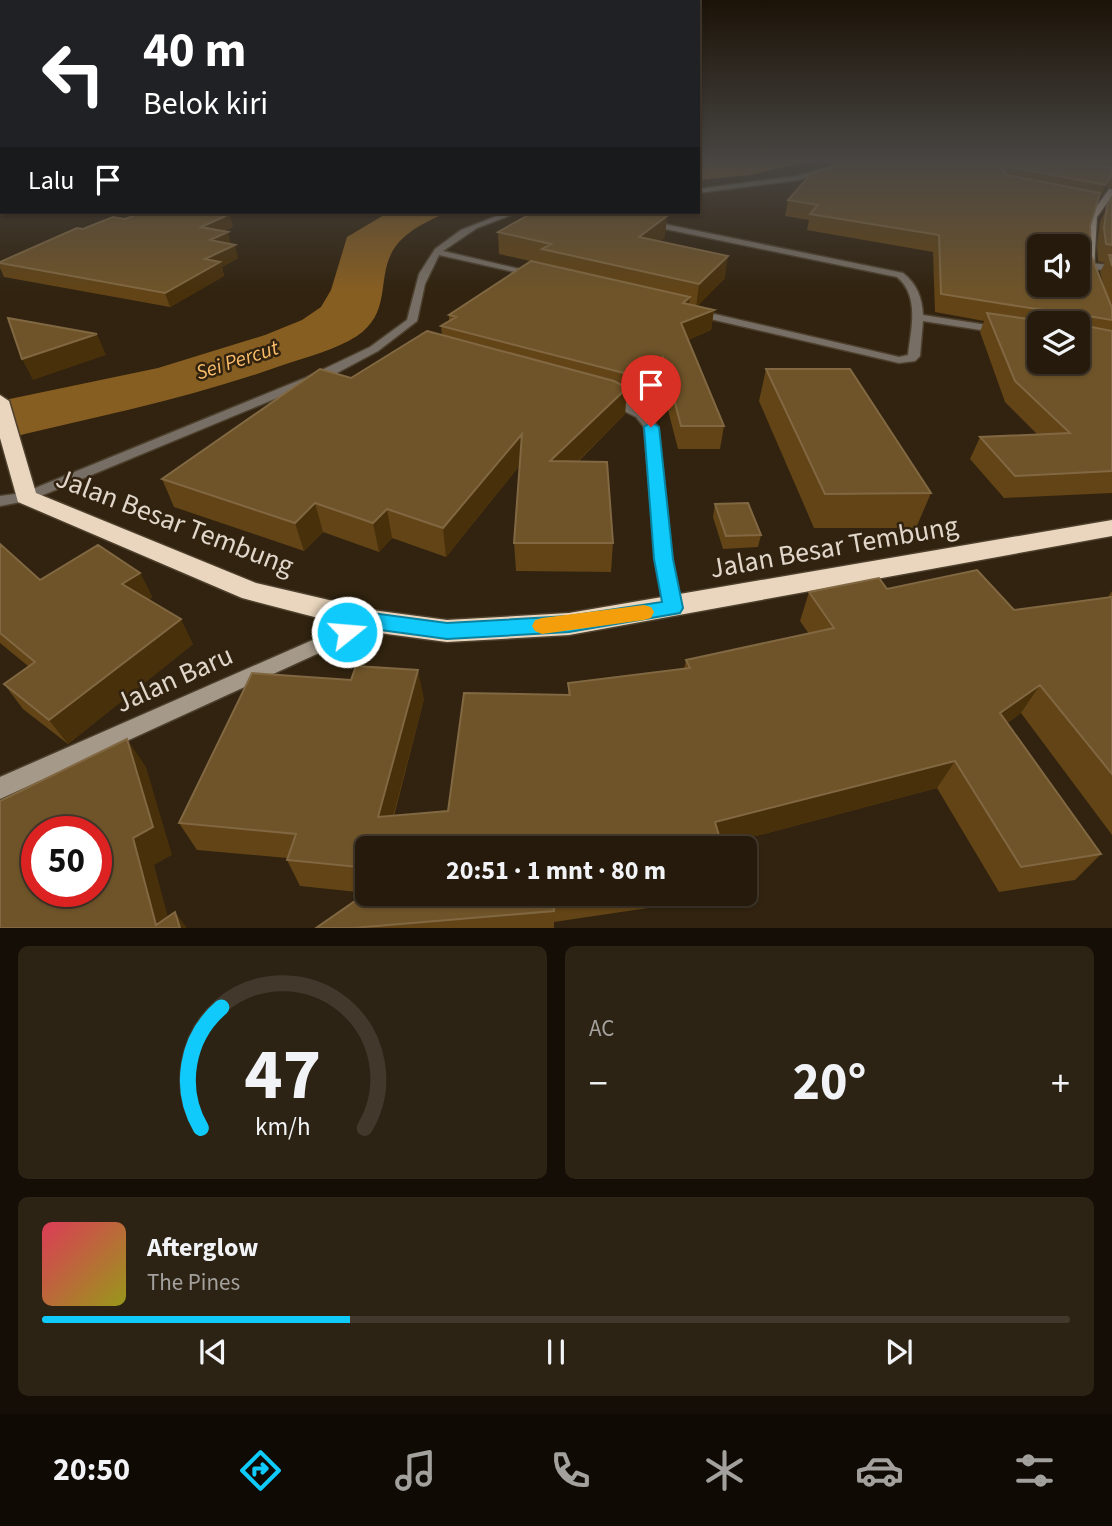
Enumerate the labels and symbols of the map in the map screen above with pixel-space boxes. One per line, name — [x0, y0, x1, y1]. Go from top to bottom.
water label: Sei Percut — [192, 332, 283, 387]
pin — [621, 355, 681, 427]
street label: Jalan Besar Tembung — [50, 458, 300, 586]
street label: Jalan Besar Tembung — [707, 505, 961, 589]
position arrow — [310, 595, 384, 669]
street label: Jalan Baru — [109, 635, 239, 723]
speed limit sign: 50 — [21, 816, 112, 907]

